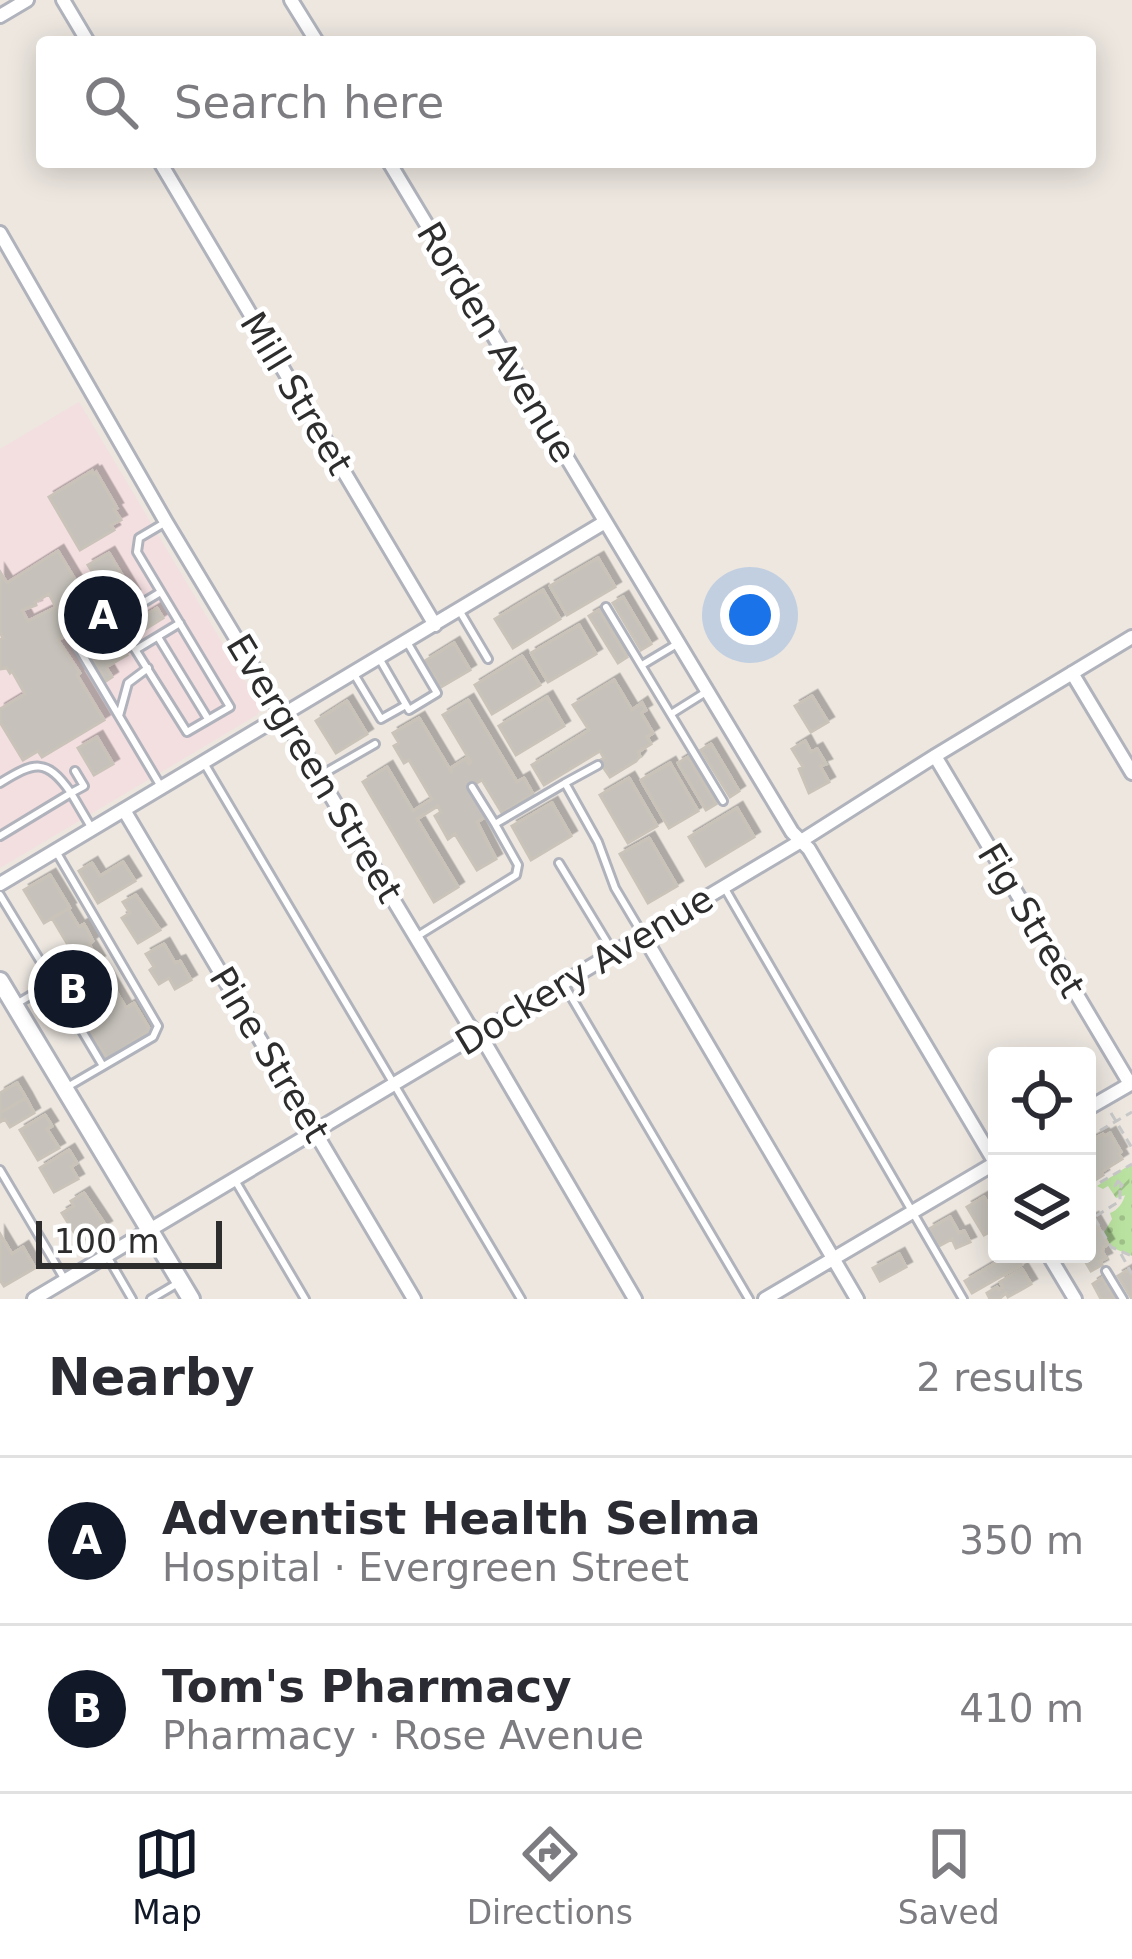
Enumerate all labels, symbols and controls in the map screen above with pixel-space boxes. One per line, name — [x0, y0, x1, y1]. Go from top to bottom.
search box — [36, 36, 1096, 168]
icon: search — [78, 69, 144, 135]
text: Search here — [174, 76, 444, 129]
street label: Rorden Avenue — [409, 215, 584, 470]
street label: Mill Street — [232, 305, 361, 482]
pin: A — [64, 570, 142, 660]
your location — [720, 585, 780, 645]
street label: Evergreen Street — [218, 627, 411, 910]
street label: Fig Street — [970, 836, 1093, 1004]
street label: Dockery Avenue — [448, 878, 720, 1063]
pin: B — [34, 944, 112, 1034]
street label: Pine Street — [201, 959, 338, 1149]
map controls — [988, 1047, 1096, 1263]
button: locate — [988, 1047, 1096, 1155]
button: layers — [988, 1155, 1096, 1263]
scale bar — [36, 1215, 222, 1268]
text: 100 m — [54, 1222, 160, 1261]
text: Nearby — [48, 1348, 255, 1407]
text: 2 results — [916, 1355, 1084, 1400]
text: Adventist Health Selma — [162, 1492, 761, 1545]
text: A — [72, 1518, 102, 1563]
text: 350 m — [959, 1518, 1084, 1563]
text: Hospital · Evergreen Street — [162, 1545, 689, 1590]
text: Tom's Pharmacy — [162, 1660, 572, 1713]
text: B — [72, 1686, 102, 1731]
text: 410 m — [959, 1686, 1084, 1731]
text: Pharmacy · Rose Avenue — [162, 1713, 644, 1758]
tab: Map — [132, 1821, 202, 1932]
tab: Directions — [467, 1821, 633, 1932]
tab: Saved — [898, 1821, 1000, 1932]

